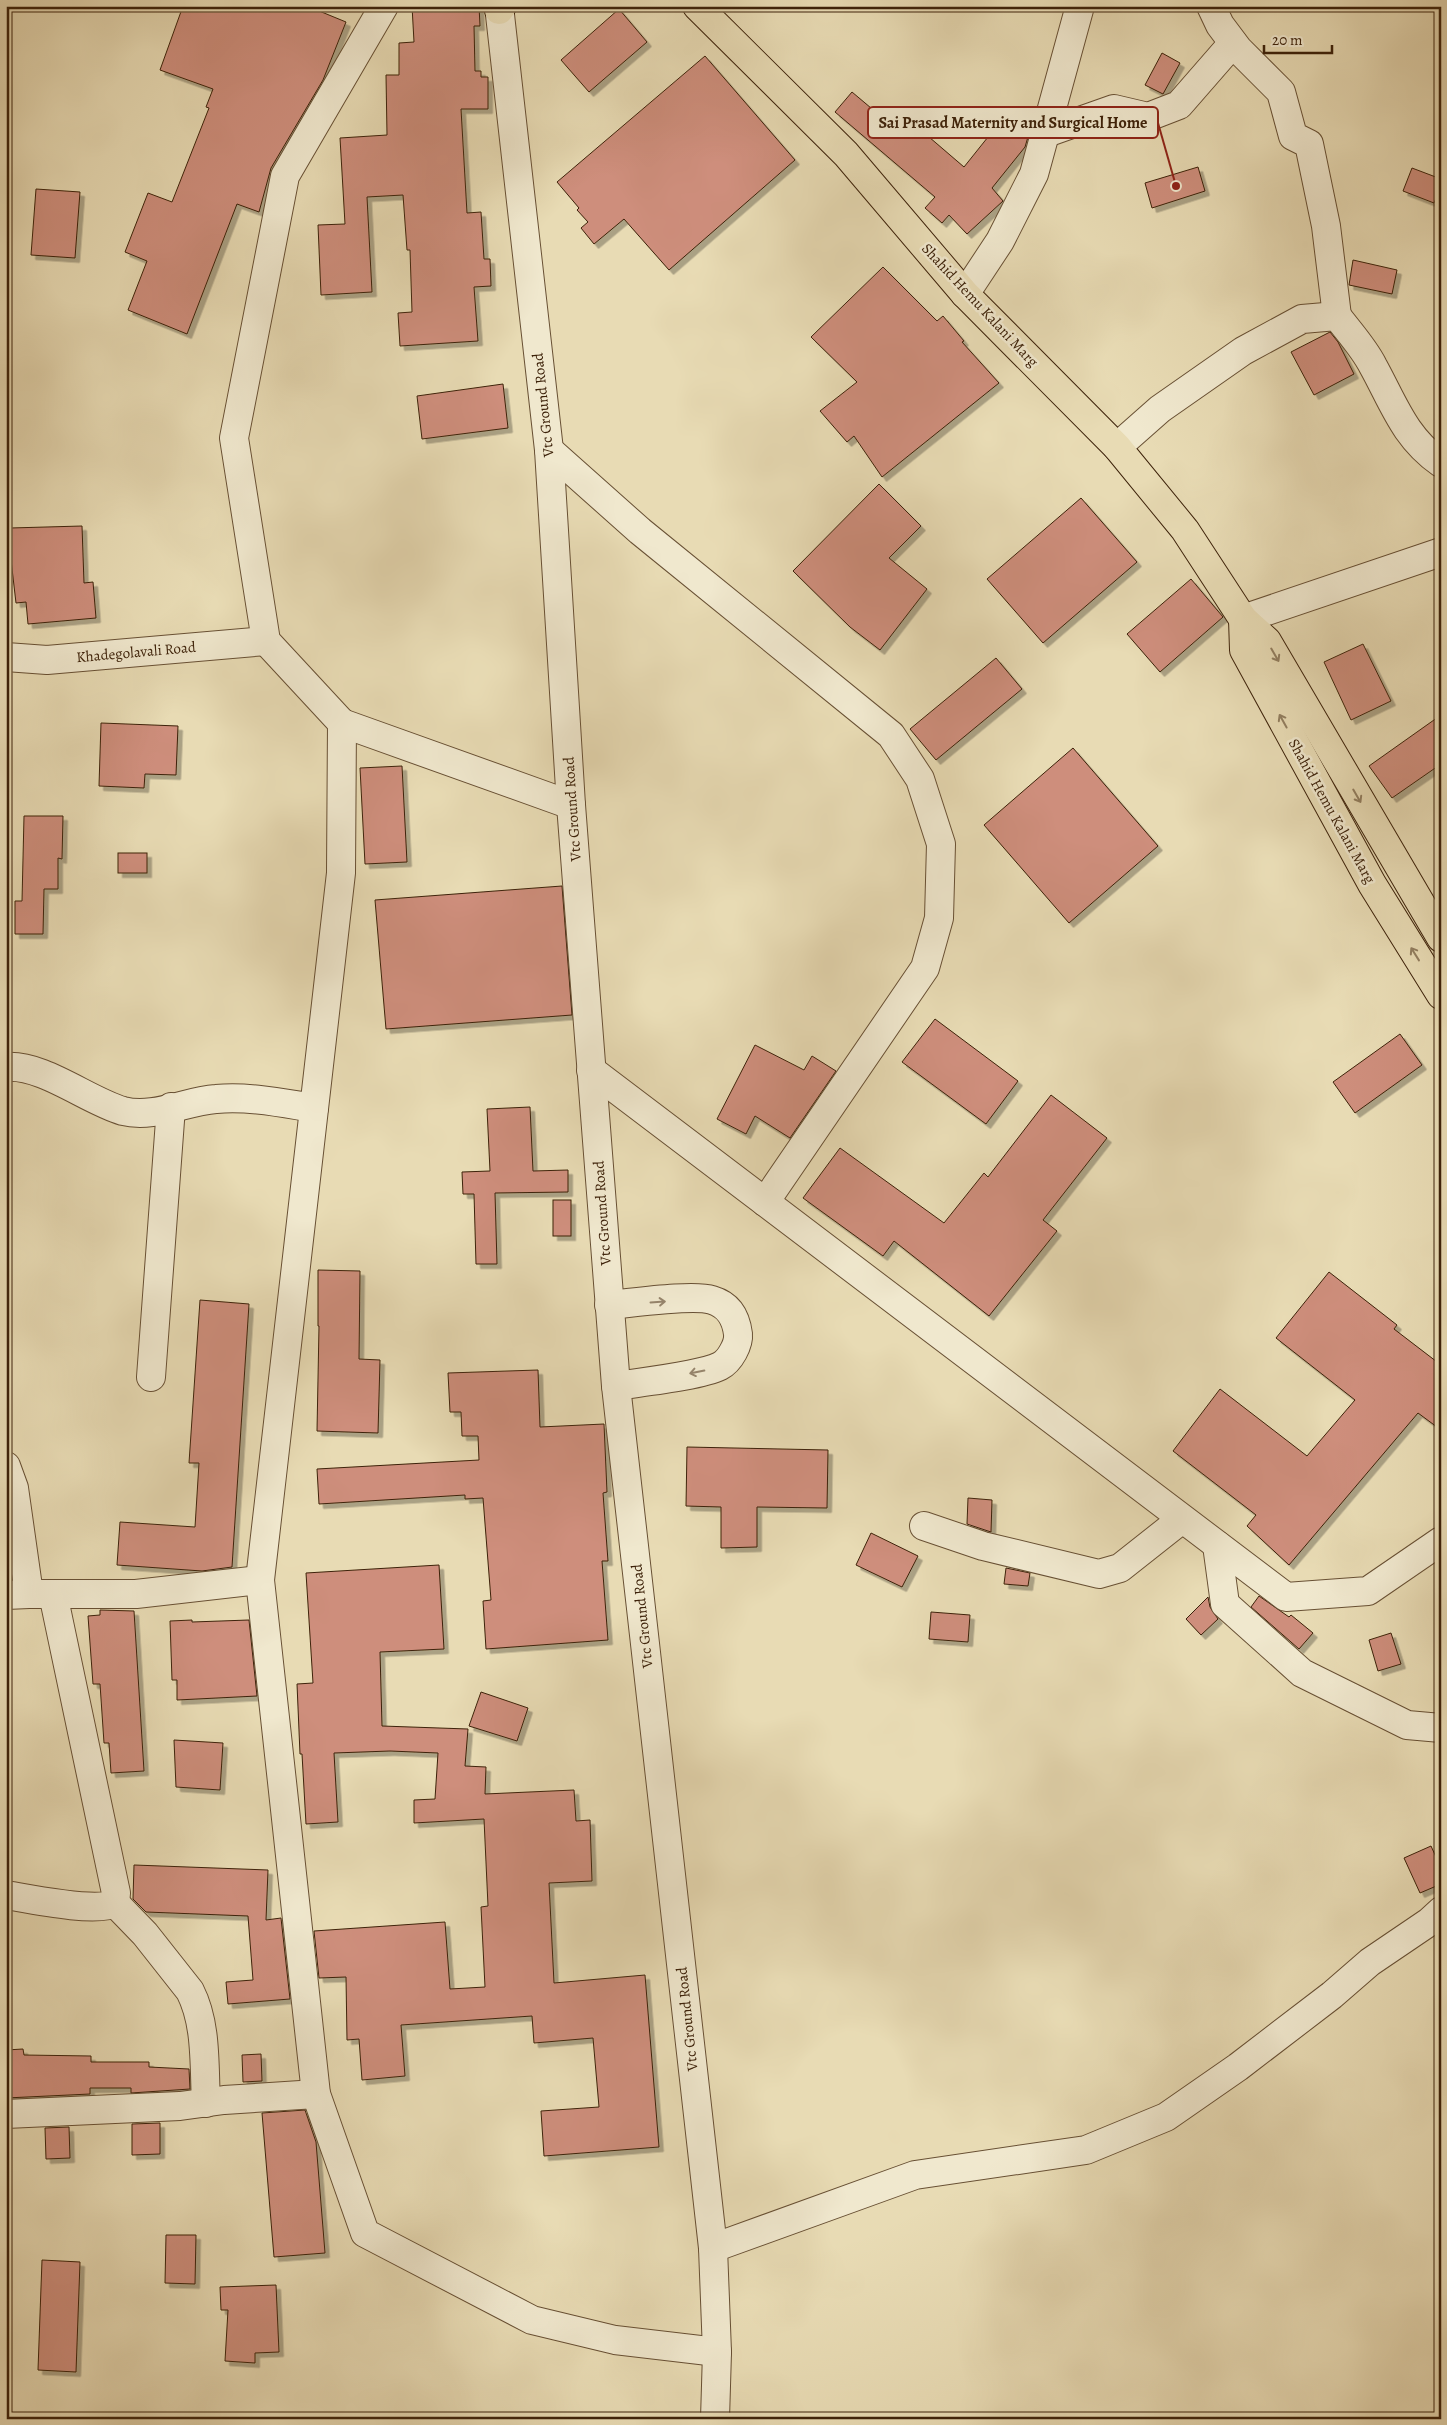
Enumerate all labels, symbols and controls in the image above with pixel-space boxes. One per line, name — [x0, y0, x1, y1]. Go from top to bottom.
scale bar — [1264, 22, 1332, 54]
text: 20 m — [1272, 30, 1303, 50]
callout: Sai Prasad Maternity and Surgical Home — [868, 107, 1158, 138]
text: Sai Prasad Maternity and Surgical Home — [878, 112, 1148, 134]
street label: Shahid Hemu Kalani Marg — [917, 239, 1043, 372]
street label: Vtc Ground Road — [527, 351, 559, 459]
street label: Khadegolavali Road — [75, 637, 198, 667]
one-way arrow — [1271, 648, 1281, 662]
one-way arrow — [1278, 714, 1287, 729]
street label: Shahid Hemu Kalani Marg — [1284, 735, 1380, 887]
street label: Vtc Ground Road — [558, 755, 586, 863]
one-way arrow — [1353, 788, 1363, 802]
one-way arrow — [1409, 947, 1419, 961]
street label: Vtc Ground Road — [588, 1159, 616, 1267]
one-way arrow — [650, 1297, 666, 1306]
one-way arrow — [690, 1367, 706, 1377]
street label: Vtc Ground Road — [626, 1562, 658, 1670]
street label: Vtc Ground Road — [671, 1965, 703, 2073]

